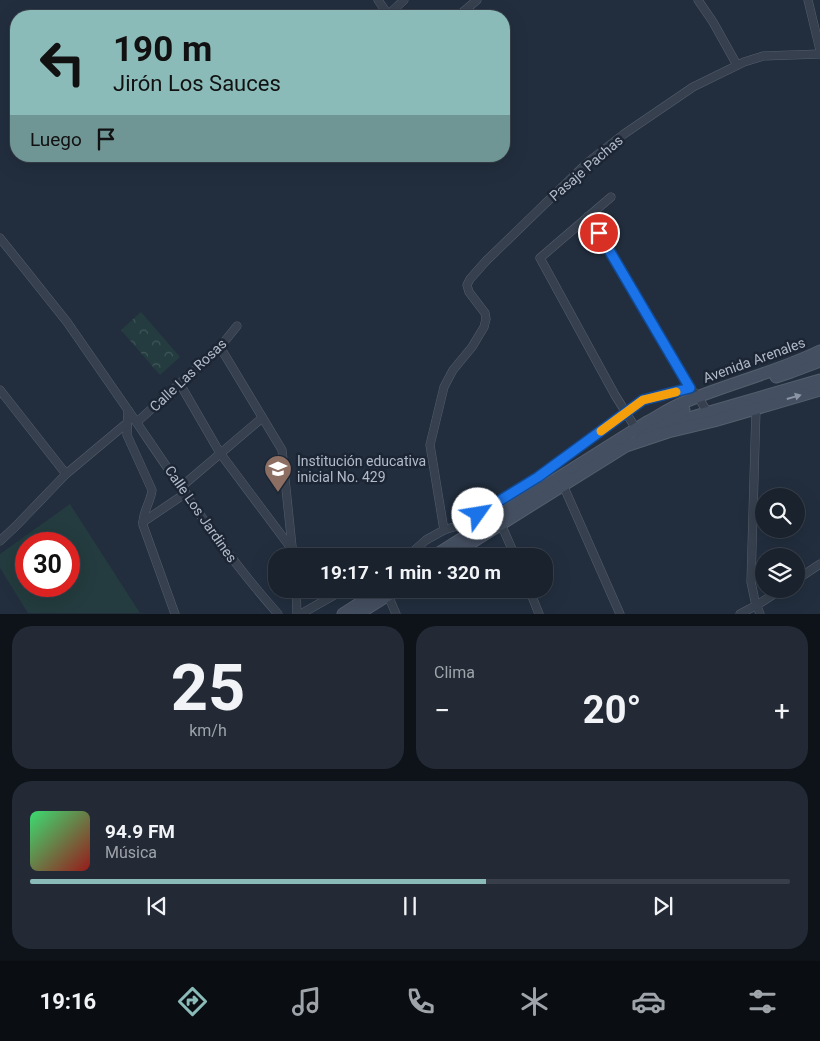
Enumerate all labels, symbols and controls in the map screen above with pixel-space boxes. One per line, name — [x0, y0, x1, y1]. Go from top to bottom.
text: 190 m — [113, 29, 212, 70]
icon: left — [30, 30, 95, 95]
text: Jirón Los Sauces — [113, 71, 281, 96]
icon: arrive — [92, 125, 120, 153]
text: Luego — [30, 128, 82, 151]
street label: Pasaje Pachas — [546, 132, 626, 204]
pin — [578, 212, 620, 254]
icon: arrive — [585, 219, 613, 247]
street label: Avenida Arenales — [701, 334, 807, 386]
street label: Calle Las Rosas — [146, 335, 230, 415]
one-way arrow — [787, 393, 802, 401]
place label: Institución educativa inicial No. 429 — [297, 453, 426, 485]
school or university icon: Institución educativa inicial No. 429 — [263, 454, 293, 493]
street label: Calle Los Jardines — [162, 463, 240, 565]
position arrow — [451, 487, 503, 539]
map controls — [755, 488, 805, 598]
button: search — [755, 488, 805, 538]
speed limit sign: 30 — [15, 532, 80, 597]
button: layers — [755, 548, 805, 598]
text: 19:17 · 1 min · 320 m — [320, 561, 501, 584]
text: 25 — [171, 650, 245, 726]
text: Clima — [434, 663, 475, 682]
text: 20° — [583, 688, 641, 732]
text: − — [434, 694, 450, 727]
text: + — [774, 694, 790, 727]
text: km/h — [189, 721, 227, 740]
text: 94.9 FM — [105, 820, 175, 843]
text: Música — [105, 843, 157, 862]
icon: previous — [143, 892, 171, 920]
icon: pause — [396, 892, 424, 920]
icon: next — [649, 892, 677, 920]
icon: directions — [175, 984, 210, 1019]
icon: music — [289, 984, 324, 1019]
icon: phone — [403, 984, 438, 1019]
icon: climate — [517, 984, 552, 1019]
icon: car — [631, 984, 666, 1019]
icon: filters — [745, 984, 780, 1019]
text: 19:16 — [40, 989, 96, 1014]

